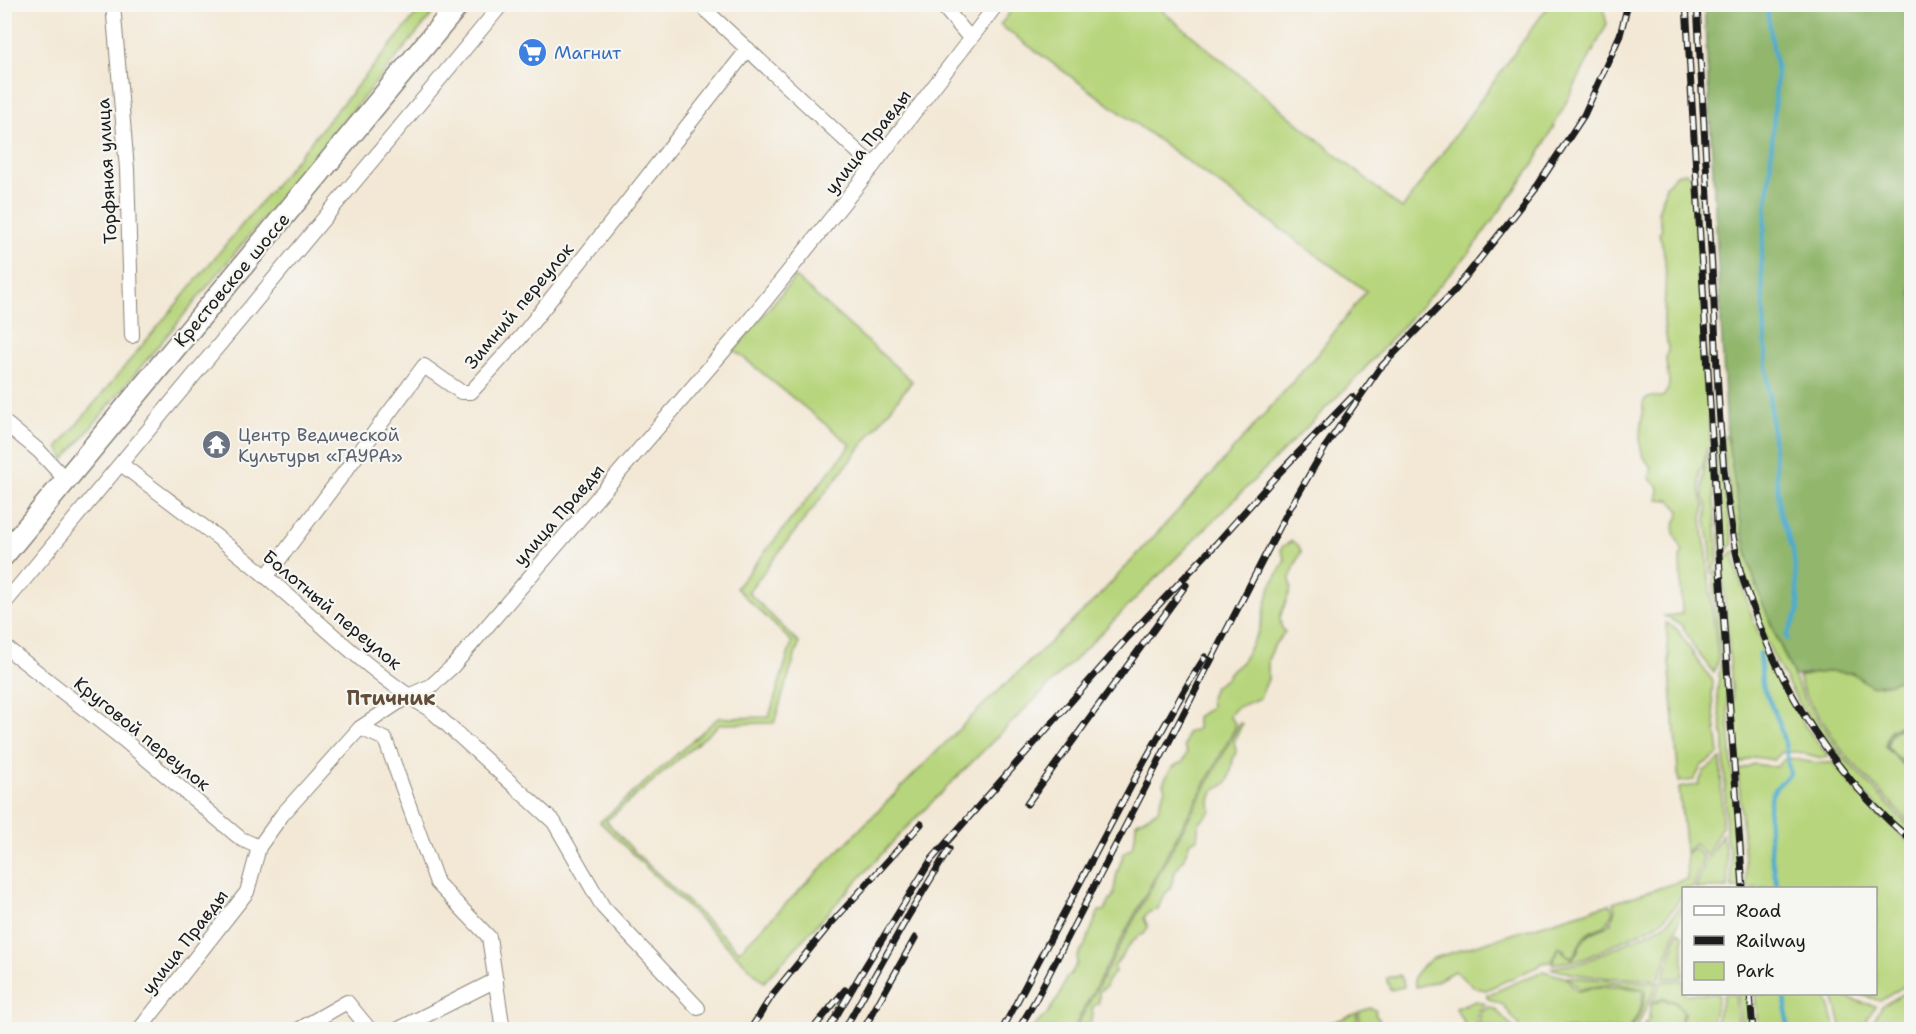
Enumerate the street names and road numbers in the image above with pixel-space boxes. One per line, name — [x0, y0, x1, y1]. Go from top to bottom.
street label: улица Правды — [819, 84, 917, 200]
street label: Торфяная улица — [91, 98, 123, 244]
street label: Крестовское шоссе — [169, 208, 295, 352]
street label: Зимний переулок — [459, 238, 579, 374]
street label: улица Правды — [508, 459, 610, 571]
street label: Болотный переулок — [257, 545, 407, 676]
street label: Круговой переулок — [69, 672, 216, 797]
street label: улица Правды — [136, 884, 234, 1000]

